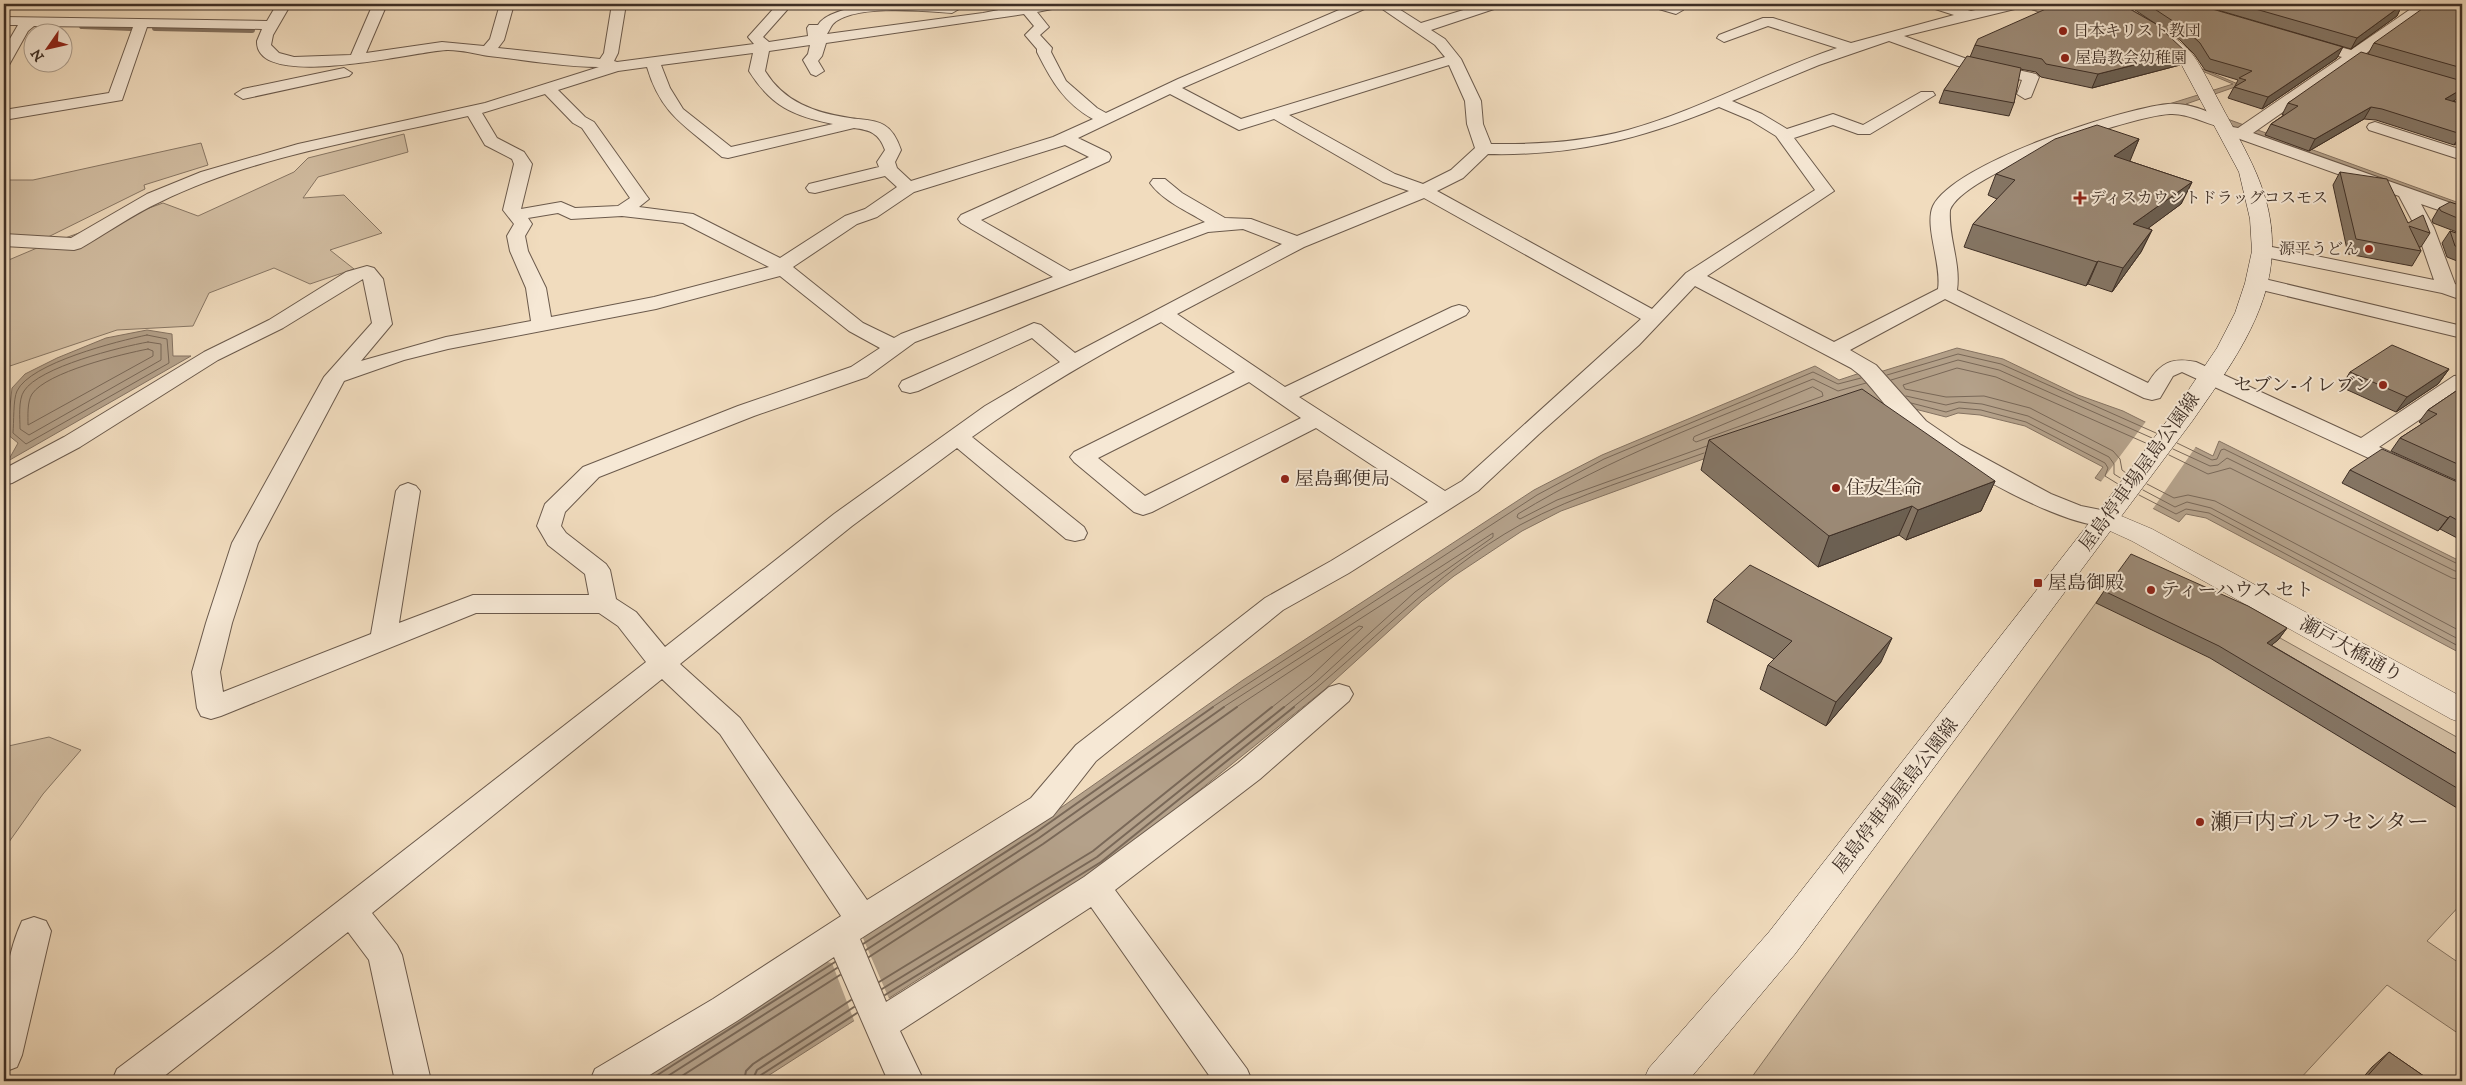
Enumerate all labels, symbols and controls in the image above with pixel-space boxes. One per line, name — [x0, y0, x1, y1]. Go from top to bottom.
place label: 日本キリスト教団 — [2073, 21, 2201, 41]
north arrow — [22, 22, 72, 72]
marker: 日本キリスト教団 — [2057, 25, 2069, 37]
text: N — [27, 44, 49, 65]
place label: 屋島教会幼稚園 — [2075, 48, 2187, 68]
marker: 屋島教会幼稚園 — [2059, 52, 2071, 64]
place label: ディスカウントドラッグコスモス — [2090, 188, 2328, 208]
marker: ディスカウントドラッグコスモス — [2074, 192, 2086, 204]
place label: 源平うどん — [2279, 239, 2359, 259]
marker: 源平うどん — [2363, 243, 2375, 255]
place label: セブン-イレブン — [2234, 374, 2373, 397]
marker: セブン-イレブン — [2377, 379, 2389, 391]
street label: 屋島停車場屋島公園線 — [2075, 388, 2205, 556]
place label: 屋島郵便局 — [1295, 468, 1390, 491]
marker: 屋島郵便局 — [1279, 473, 1291, 485]
place label: 住友生命 — [1846, 477, 1922, 500]
marker: 住友生命 — [1830, 482, 1842, 494]
place label: 屋島御殿 — [2048, 572, 2124, 595]
marker: 屋島御殿 — [2032, 577, 2044, 589]
place label: ティーハウス セト — [2161, 579, 2314, 602]
marker: ティーハウス セト — [2145, 584, 2157, 596]
street label: 瀬戸大橋通り — [2296, 612, 2406, 688]
street label: 屋島停車場屋島公園線 — [1828, 714, 1964, 878]
place label: 瀬戸内ゴルフセンター — [2210, 809, 2429, 836]
marker: 瀬戸内ゴルフセンター — [2194, 816, 2206, 828]

